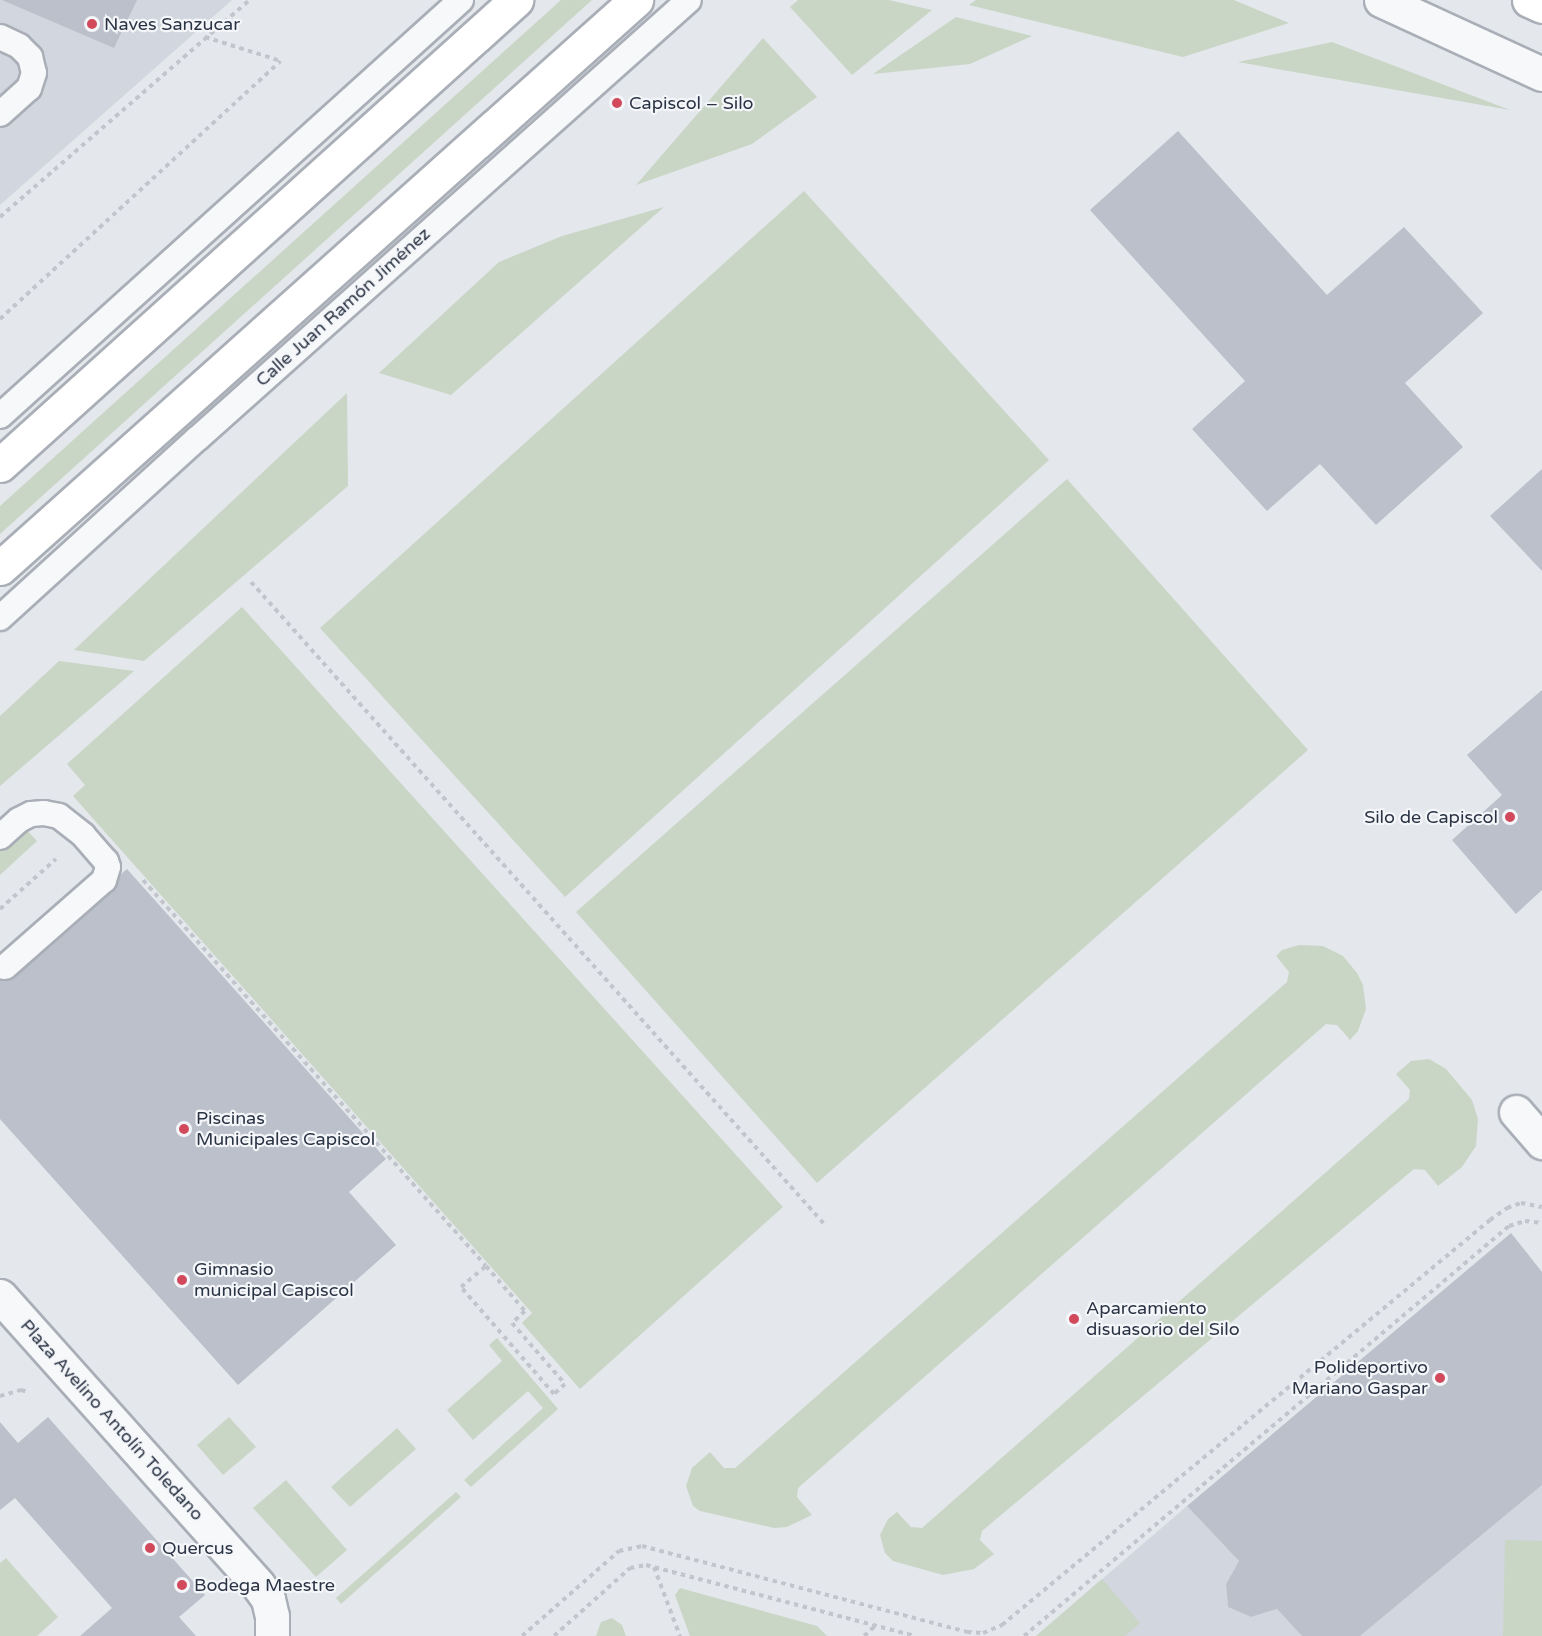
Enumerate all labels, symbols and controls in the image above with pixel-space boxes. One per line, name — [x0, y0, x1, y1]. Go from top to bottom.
place label: Naves Sanzucar — [104, 13, 240, 35]
marker: Naves Sanzucar — [85, 17, 99, 31]
place label: Capiscol – Silo — [629, 92, 754, 114]
marker: Capiscol – Silo — [610, 96, 624, 110]
street label: Calle Juan Ramón Jiménez — [251, 223, 435, 391]
place label: Silo de Capiscol — [1364, 806, 1498, 828]
marker: Silo de Capiscol — [1503, 810, 1517, 824]
place label: Piscinas Municipales Capiscol — [196, 1108, 375, 1150]
marker: Piscinas Municipales Capiscol — [177, 1122, 191, 1136]
place label: Gimnasio municipal Capiscol — [194, 1259, 354, 1302]
marker: Gimnasio municipal Capiscol — [175, 1273, 189, 1287]
place label: Aparcamiento disuasorio del Silo — [1086, 1298, 1240, 1340]
marker: Aparcamiento disuasorio del Silo — [1067, 1312, 1081, 1326]
street label: Plaza Avelino Antolín Toledano — [16, 1315, 208, 1525]
place label: Polideportivo Mariano Gaspar — [1292, 1357, 1428, 1400]
marker: Polideportivo Mariano Gaspar — [1433, 1371, 1447, 1385]
place label: Quercus — [162, 1537, 233, 1559]
marker: Quercus — [143, 1541, 157, 1555]
place label: Bodega Maestre — [194, 1574, 335, 1596]
marker: Bodega Maestre — [175, 1578, 189, 1592]

